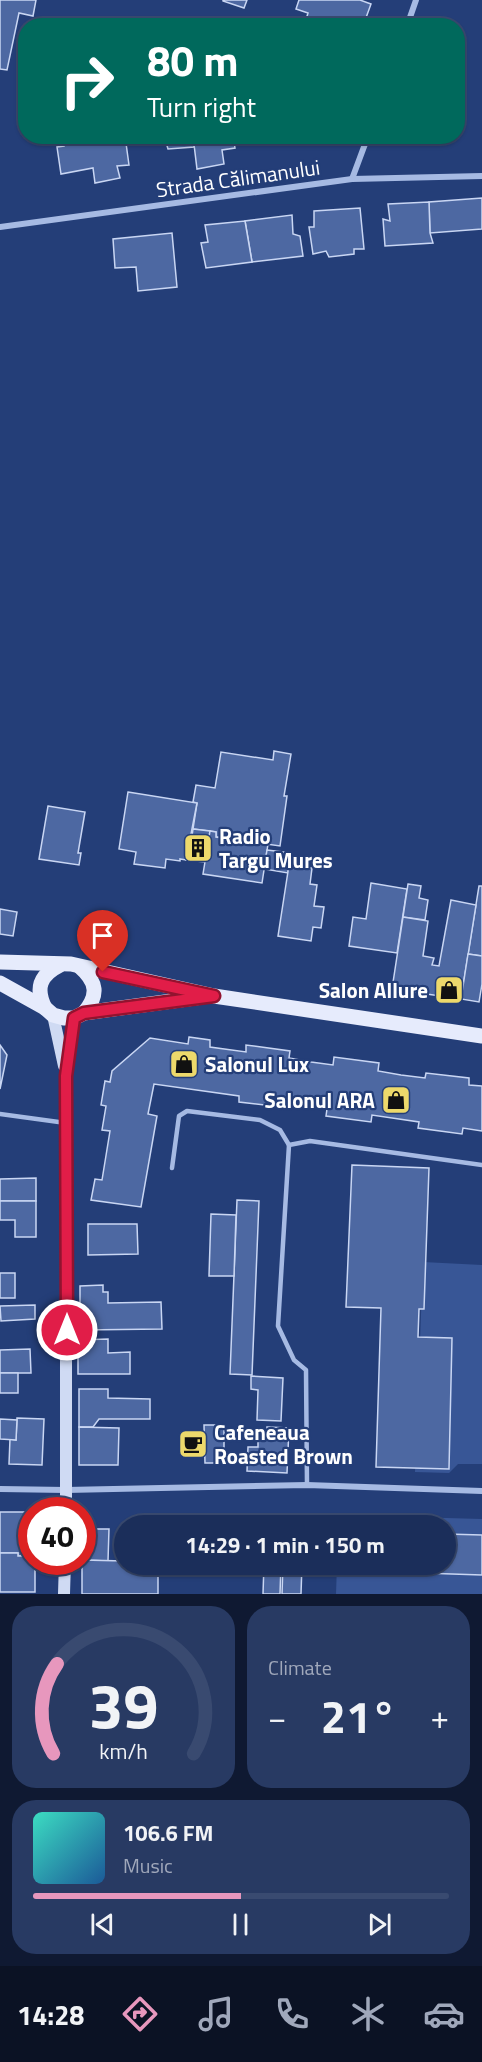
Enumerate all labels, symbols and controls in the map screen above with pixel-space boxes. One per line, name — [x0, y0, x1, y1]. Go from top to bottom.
text: 80 m — [147, 28, 239, 92]
icon: right — [48, 42, 126, 120]
text: Turn right — [147, 86, 256, 127]
street label: Strada Călimanului — [154, 151, 322, 205]
place label: Radio Targu Mures — [219, 820, 333, 876]
building icon: Radio Targu Mures — [182, 832, 214, 864]
pin — [77, 910, 128, 972]
icon: arrive — [86, 919, 119, 952]
place label: Salon Allure — [319, 974, 428, 1006]
shop icon: Salon Allure — [433, 974, 465, 1006]
shop icon: Salonul Lux — [168, 1048, 200, 1080]
place label: Salonul Lux — [205, 1048, 309, 1080]
place label: Salonul ARA — [264, 1084, 375, 1116]
shop icon: Salonul ARA — [380, 1084, 412, 1116]
position arrow — [35, 1298, 99, 1362]
place label: Cafeneaua Roasted Brown — [214, 1416, 353, 1472]
cafe icon: Cafeneaua Roasted Brown — [177, 1428, 209, 1460]
speed limit sign: 40 — [18, 1497, 96, 1575]
text: 14:29 · 1 min · 150 m — [185, 1528, 385, 1562]
text: Climate — [268, 1652, 332, 1683]
text: 39 — [89, 1657, 158, 1752]
text: 21° — [321, 1682, 396, 1750]
text: − — [268, 1692, 286, 1742]
text: + — [431, 1692, 449, 1742]
text: km/h — [99, 1735, 148, 1767]
text: 106.6 FM — [123, 1816, 213, 1850]
text: Music — [123, 1850, 173, 1881]
icon: previous — [86, 1908, 119, 1941]
icon: pause — [224, 1908, 257, 1941]
icon: next — [363, 1908, 396, 1941]
icon: directions — [119, 1993, 161, 2035]
icon: music — [195, 1993, 237, 2035]
icon: phone — [271, 1993, 313, 2035]
icon: climate — [347, 1993, 389, 2035]
icon: car — [423, 1993, 465, 2035]
text: 14:28 — [17, 1994, 84, 2035]

